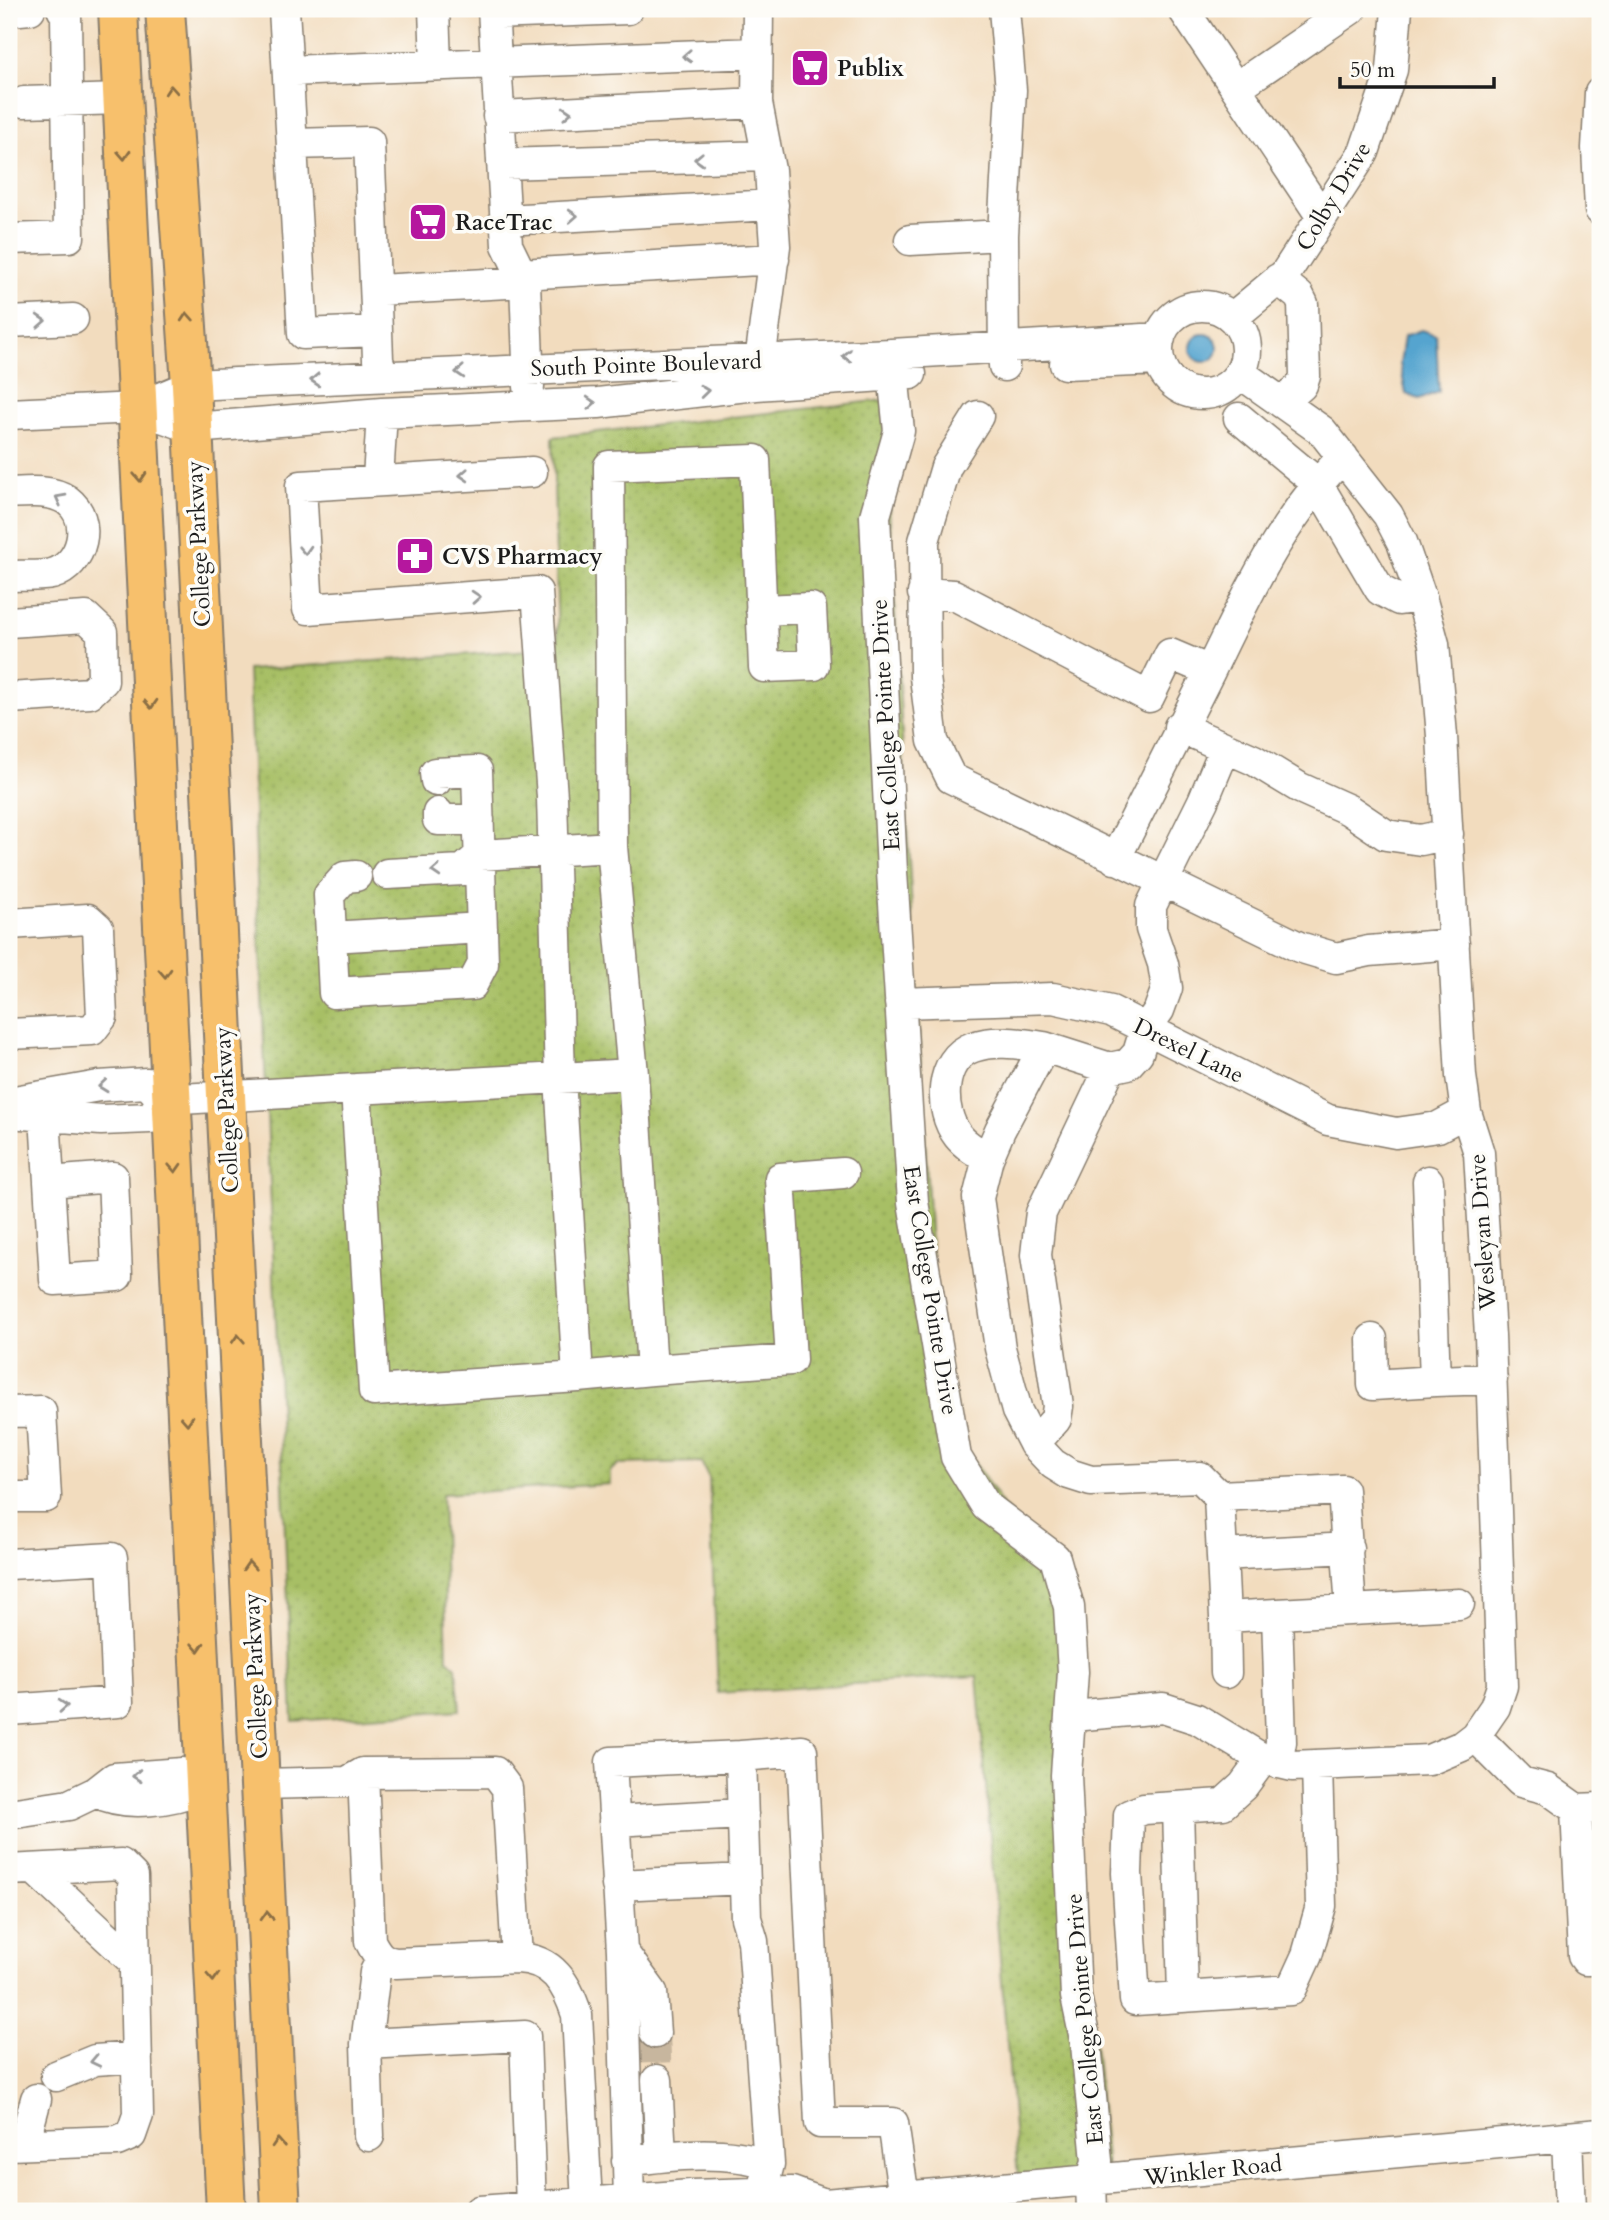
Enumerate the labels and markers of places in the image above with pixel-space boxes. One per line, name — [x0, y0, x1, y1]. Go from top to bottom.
supermarket icon: Publix — [789, 47, 831, 89]
place label: Publix — [837, 53, 904, 84]
supermarket icon: RaceTrac — [407, 201, 449, 243]
place label: RaceTrac — [455, 207, 553, 238]
pharmacy icon: CVS Pharmacy — [394, 535, 436, 577]
place label: CVS Pharmacy — [442, 541, 603, 572]

